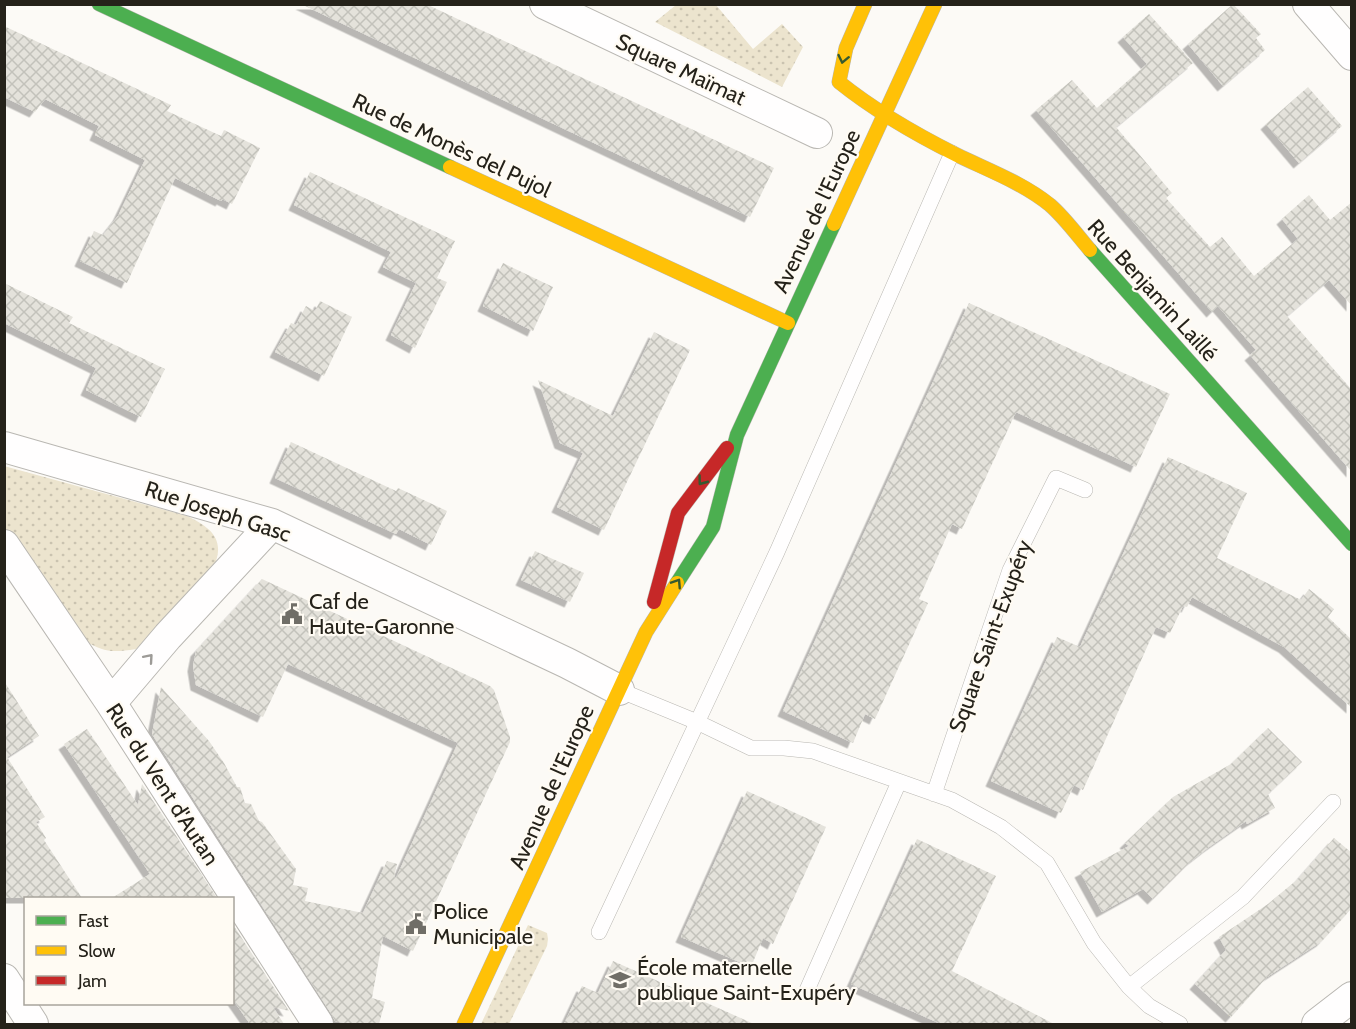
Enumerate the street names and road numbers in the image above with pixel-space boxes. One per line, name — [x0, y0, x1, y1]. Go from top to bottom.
street label: Square Maïmat — [612, 28, 750, 112]
street label: Rue de Monès del Pujol — [348, 88, 556, 204]
street label: Avenue de l'Europe — [767, 125, 866, 297]
street label: Rue Benjamin Laillé — [1082, 214, 1223, 367]
street label: Rue Joseph Gasc — [141, 475, 294, 548]
street label: Square Saint-Exupéry — [943, 536, 1038, 736]
street label: Rue du Vent d'Autan — [100, 698, 225, 870]
street label: Avenue de l'Europe — [503, 701, 600, 874]

